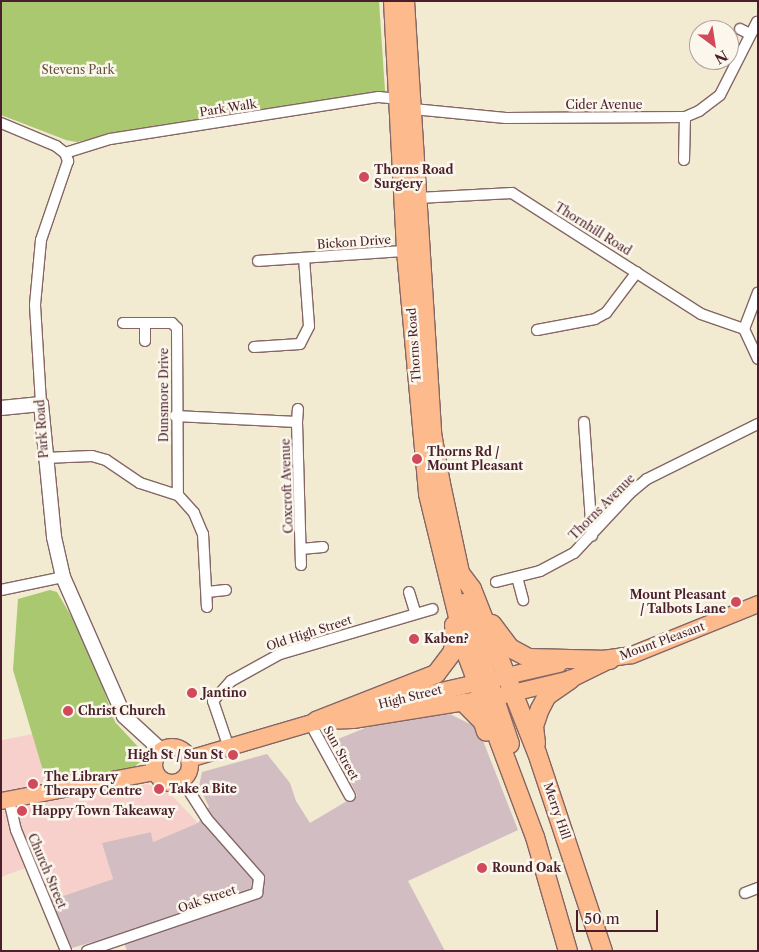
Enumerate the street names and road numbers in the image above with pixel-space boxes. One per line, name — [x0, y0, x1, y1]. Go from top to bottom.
street label: Park Walk — [198, 96, 258, 120]
street label: Cider Avenue — [565, 98, 643, 112]
street label: Thornhill Road — [552, 200, 634, 258]
street label: Bickon Drive — [317, 232, 391, 252]
street label: Thorns Road — [404, 307, 424, 383]
street label: Dunsmore Drive — [157, 348, 171, 442]
street label: Park Road — [33, 399, 51, 459]
street label: Coxcroft Avenue — [278, 438, 296, 534]
street label: Thorns Avenue — [566, 471, 638, 543]
street label: Old High Street — [264, 612, 354, 654]
street label: Mount Pleasant — [618, 619, 706, 663]
street label: High Street — [377, 682, 443, 712]
street label: Sun Street — [320, 724, 362, 782]
street label: Merry Hill — [540, 780, 574, 842]
street label: Church Street — [25, 831, 69, 911]
street label: Oak Street — [176, 882, 238, 916]

